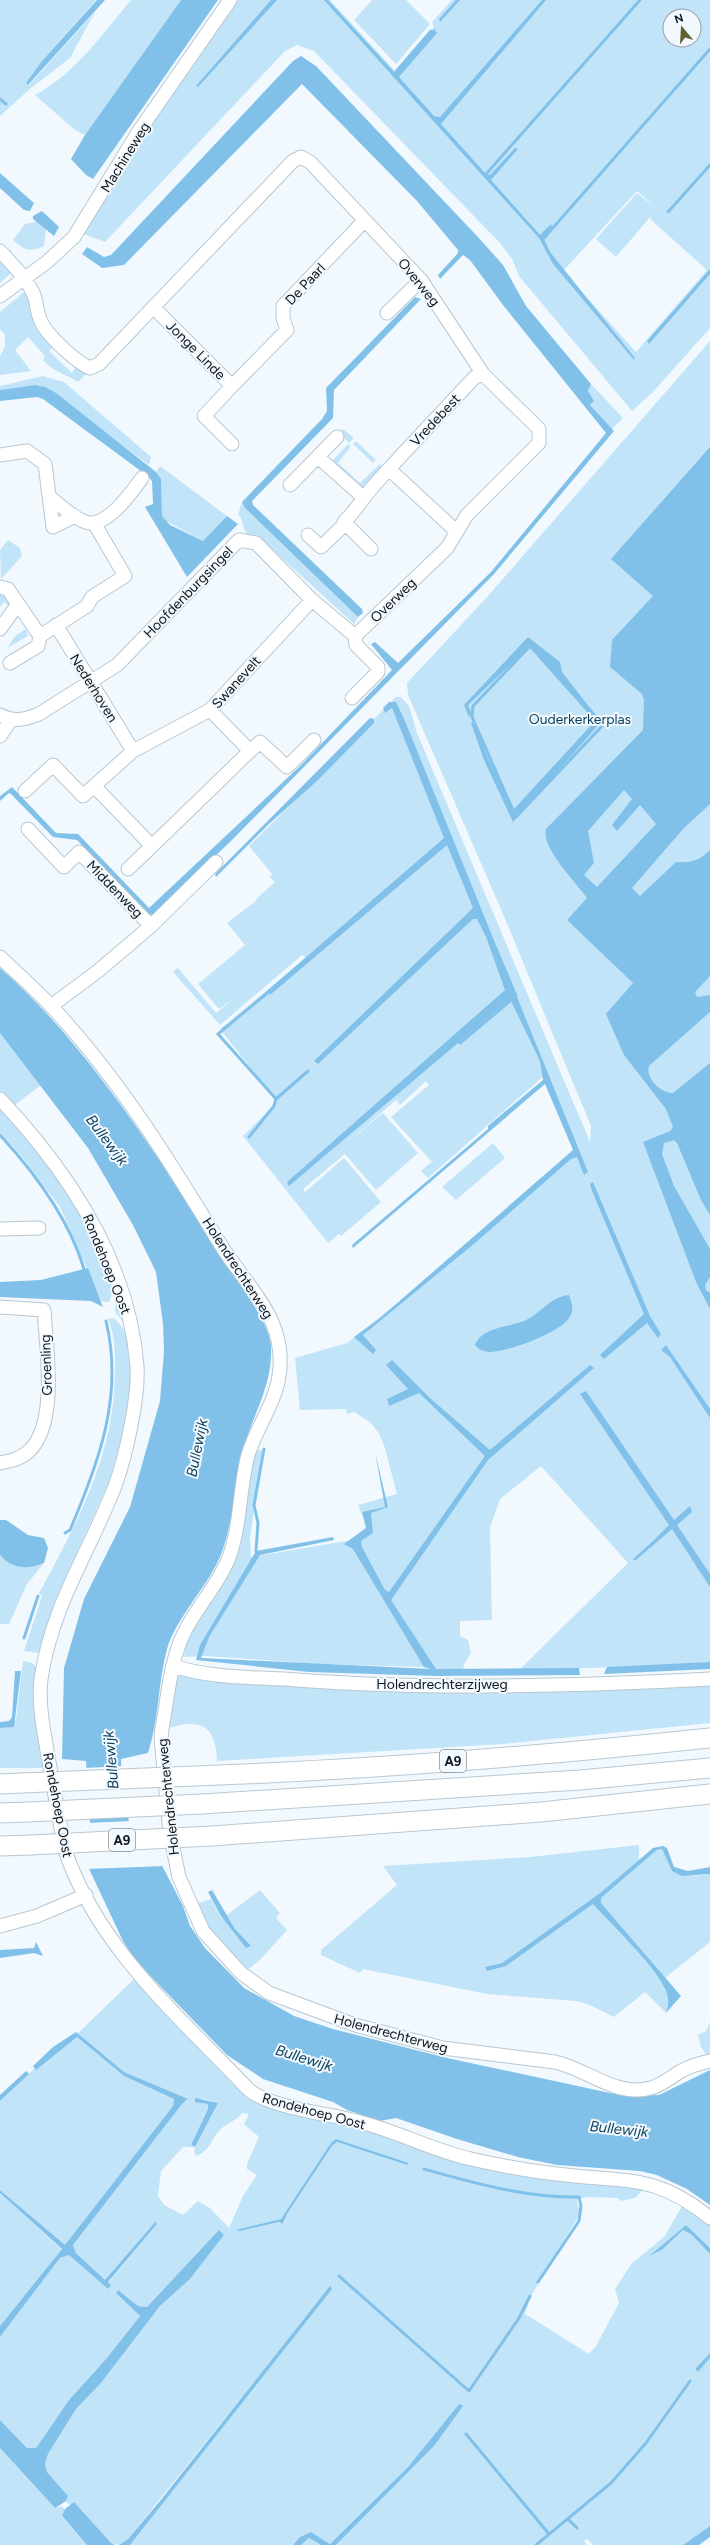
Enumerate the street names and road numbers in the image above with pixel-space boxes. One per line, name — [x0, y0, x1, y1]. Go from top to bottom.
street label: Machineweg — [97, 119, 154, 196]
street label: Overweg — [394, 255, 443, 310]
street label: De Paarl — [282, 260, 329, 309]
street label: Jonge Linde — [163, 317, 229, 384]
street label: Vredebest — [407, 391, 464, 450]
street label: Hoofdenburgsingel — [140, 543, 237, 642]
street label: Overweg — [367, 574, 420, 626]
street label: Nederhoven — [66, 651, 121, 726]
street label: Swanevelt — [208, 653, 264, 712]
street label: Middenweg — [83, 857, 146, 922]
street label: Rondehoep Oost — [79, 1212, 134, 1317]
street label: Holendrechterweg — [198, 1214, 277, 1322]
street label: Groenling — [37, 1334, 56, 1396]
street label: Holendrechterzijweg — [376, 1676, 508, 1693]
street label: Holendrechterweg — [154, 1738, 183, 1856]
road number: A9 — [440, 1750, 466, 1772]
street label: Rondehoep Oost — [39, 1751, 76, 1859]
road number: A9 — [109, 1829, 135, 1851]
street label: Holendrechterweg — [332, 2010, 450, 2057]
street label: Rondehoep Oost — [260, 2089, 368, 2133]

